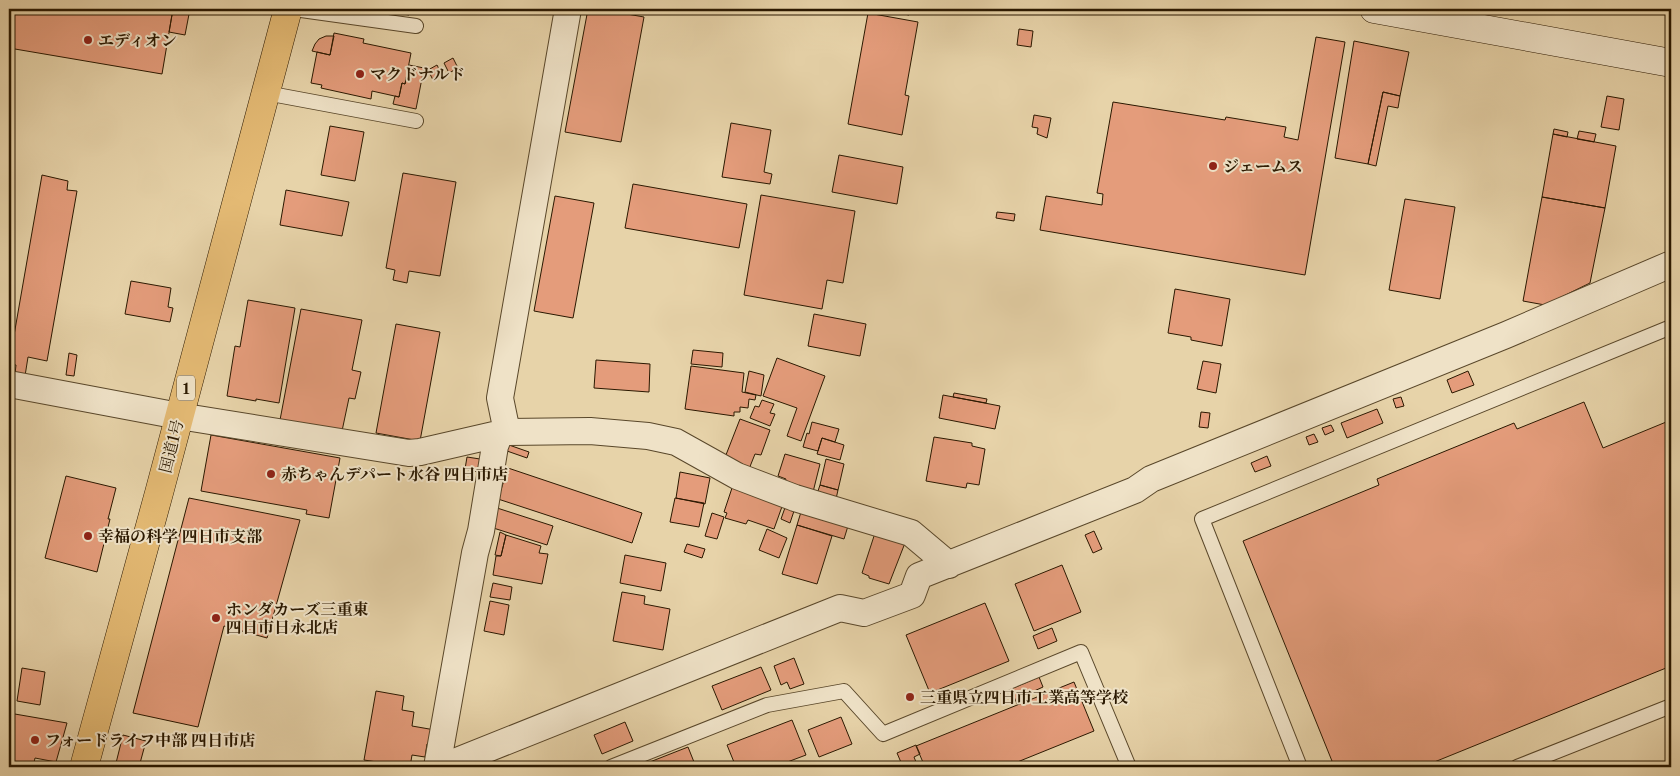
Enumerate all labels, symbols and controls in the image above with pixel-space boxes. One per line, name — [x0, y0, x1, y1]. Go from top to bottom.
place label: エディオン — [98, 30, 177, 50]
marker: エディオン — [82, 34, 94, 46]
place label: マクドナルド — [370, 64, 465, 84]
marker: マクドナルド — [354, 68, 366, 80]
place label: ジェームス — [1223, 156, 1303, 176]
marker: ジェームス — [1207, 160, 1219, 172]
road number: 1 — [177, 376, 195, 400]
street label: 国道1号 — [155, 417, 187, 475]
place label: 赤ちゃんデパート水谷 四日市店 — [281, 464, 508, 484]
marker: 赤ちゃんデパート水谷 四日市店 — [265, 468, 277, 480]
place label: 幸福の科学 四日市支部 — [98, 526, 263, 546]
marker: 幸福の科学 四日市支部 — [82, 530, 94, 542]
place label: ホンダカーズ三重東 四日市日永北店 — [226, 599, 369, 637]
marker: ホンダカーズ三重東 四日市日永北店 — [210, 612, 222, 624]
place label: 三重県立四日市工業高等学校 — [920, 687, 1129, 707]
marker: 三重県立四日市工業高等学校 — [904, 691, 916, 703]
place label: フォードライフ中部 四日市店 — [45, 730, 255, 750]
marker: フォードライフ中部 四日市店 — [29, 734, 41, 746]

